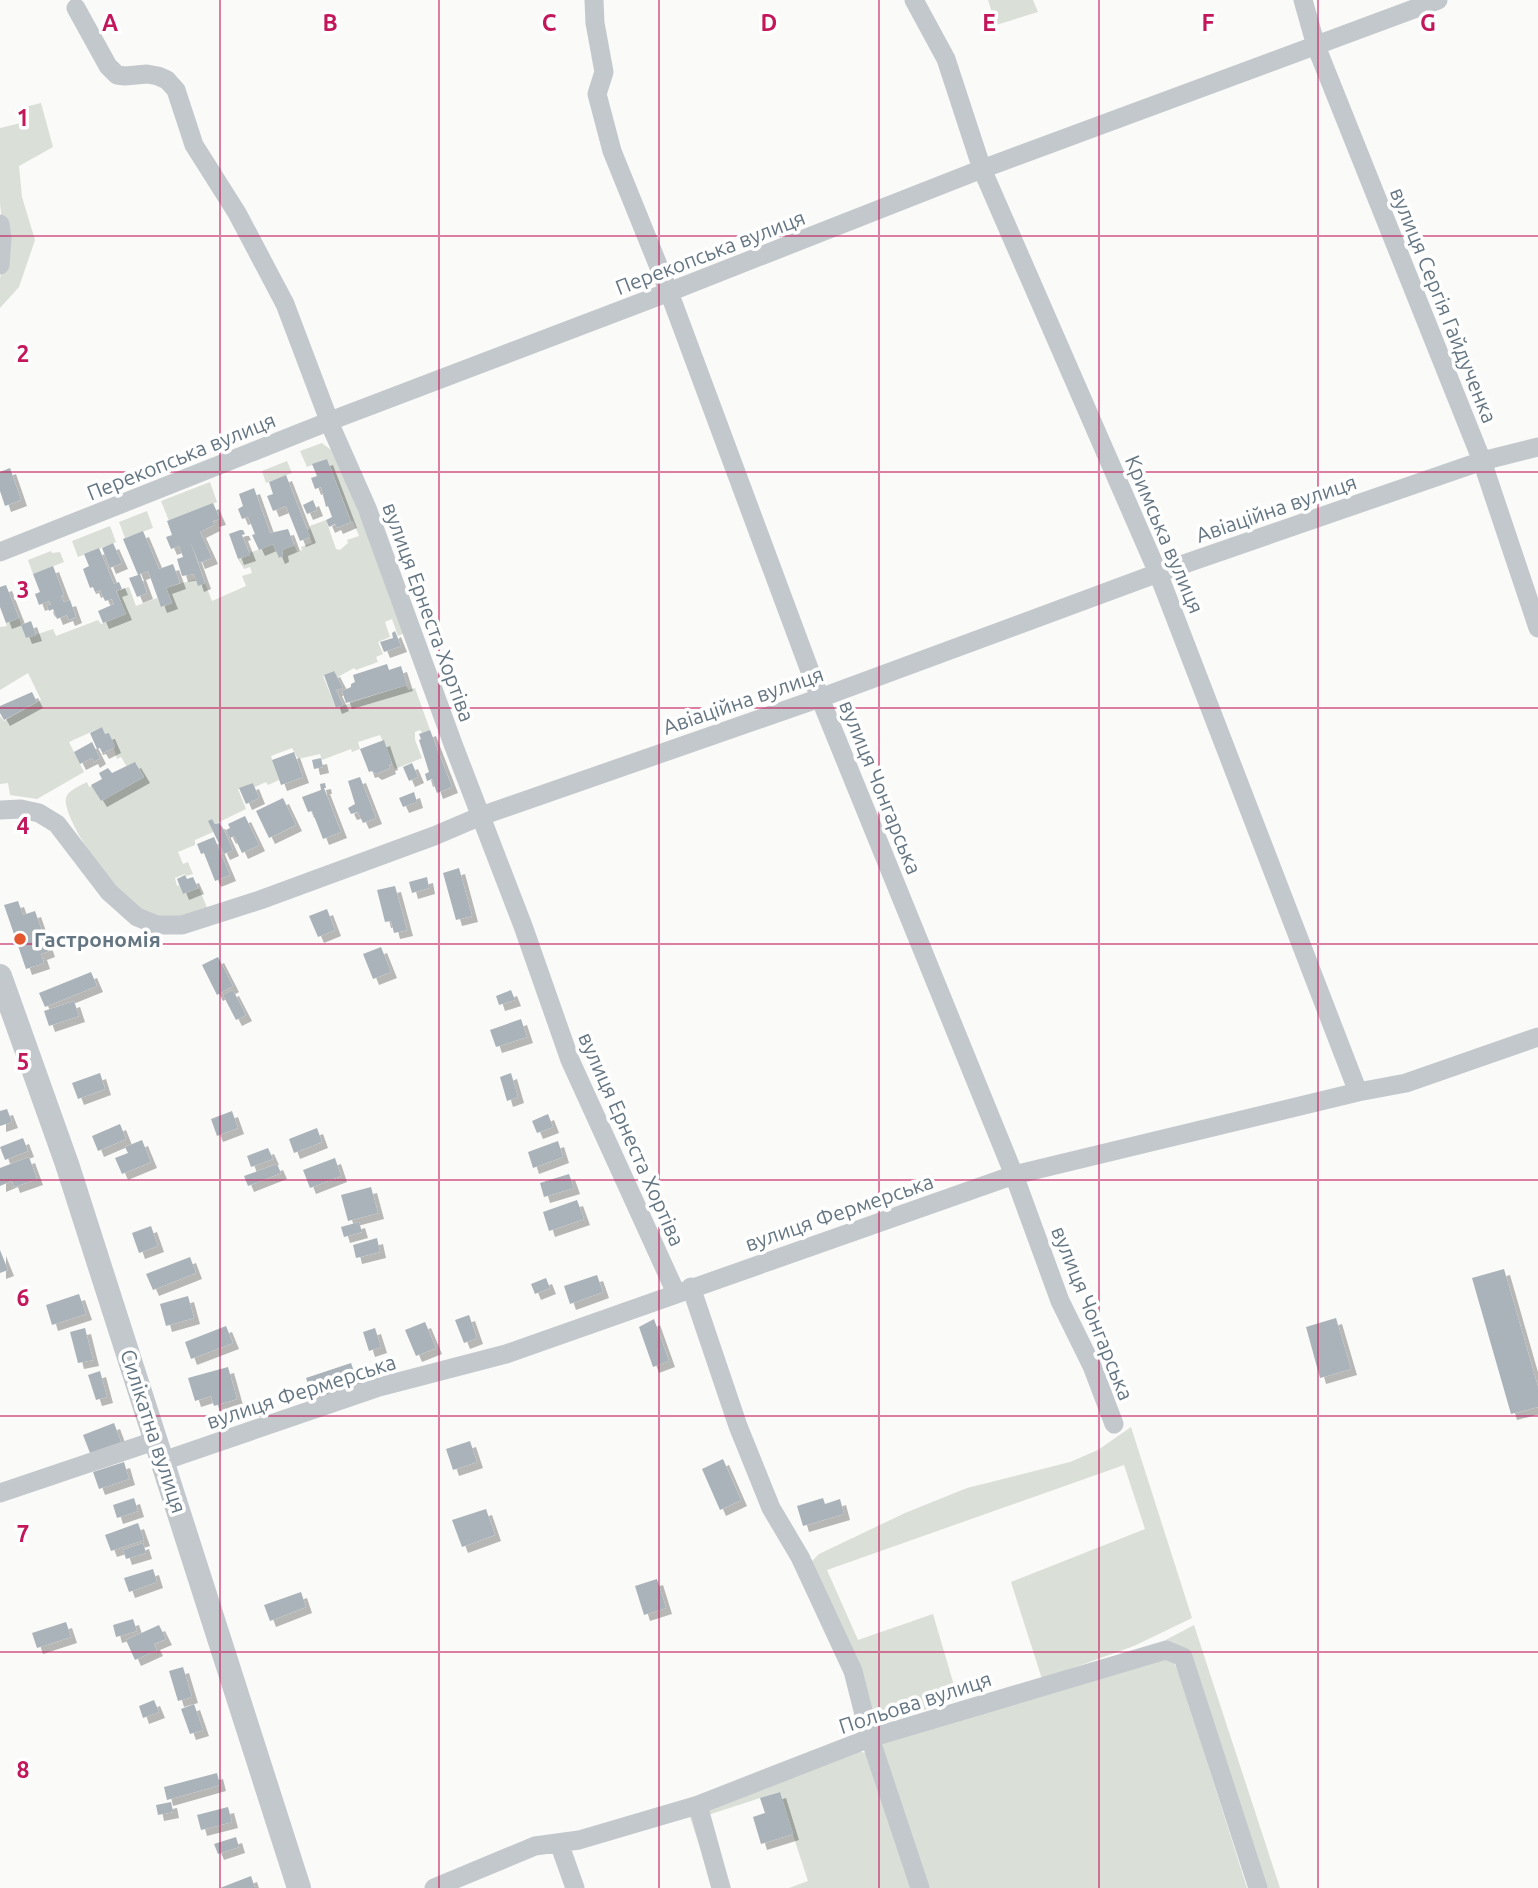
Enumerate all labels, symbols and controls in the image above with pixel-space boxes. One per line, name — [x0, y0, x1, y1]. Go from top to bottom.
text: A — [102, 10, 118, 35]
text: B — [322, 10, 338, 35]
text: C — [542, 10, 557, 35]
text: D — [761, 10, 777, 35]
text: E — [982, 10, 996, 35]
text: F — [1202, 10, 1215, 35]
text: G — [1420, 10, 1436, 35]
text: 1 — [17, 105, 29, 130]
street label: вулиця Сергія Гайдученка — [1386, 184, 1502, 426]
street label: Перекопська вулиця — [612, 205, 808, 299]
text: 2 — [17, 341, 29, 366]
street label: Перекопська вулиця — [83, 407, 279, 505]
street label: Кримська вулиця — [1121, 451, 1209, 617]
street label: Авіаційна вулиця — [1193, 469, 1359, 547]
street label: вулиця Ернеста Хортіва — [378, 499, 480, 725]
text: 3 — [17, 577, 29, 602]
street label: Авіаційна вулиця — [660, 661, 826, 739]
street label: вулиця Чонгарська — [835, 696, 927, 878]
text: 4 — [17, 813, 30, 838]
place label: Гастрономія — [34, 927, 161, 951]
marker: Гастрономія — [12, 931, 28, 947]
street label: вулиця Ернеста Хортіва — [574, 1028, 690, 1250]
text: 5 — [17, 1049, 29, 1074]
street label: вулиця Фермерська — [742, 1168, 936, 1256]
street label: вулиця Чонгарська — [1047, 1222, 1139, 1404]
text: 6 — [17, 1285, 30, 1310]
street label: Силікатна вулиця — [116, 1346, 192, 1516]
street label: вулиця Фермерська — [203, 1349, 399, 1433]
text: 7 — [17, 1521, 29, 1546]
street label: Польова вулиця — [836, 1666, 994, 1738]
text: 8 — [17, 1757, 29, 1782]

